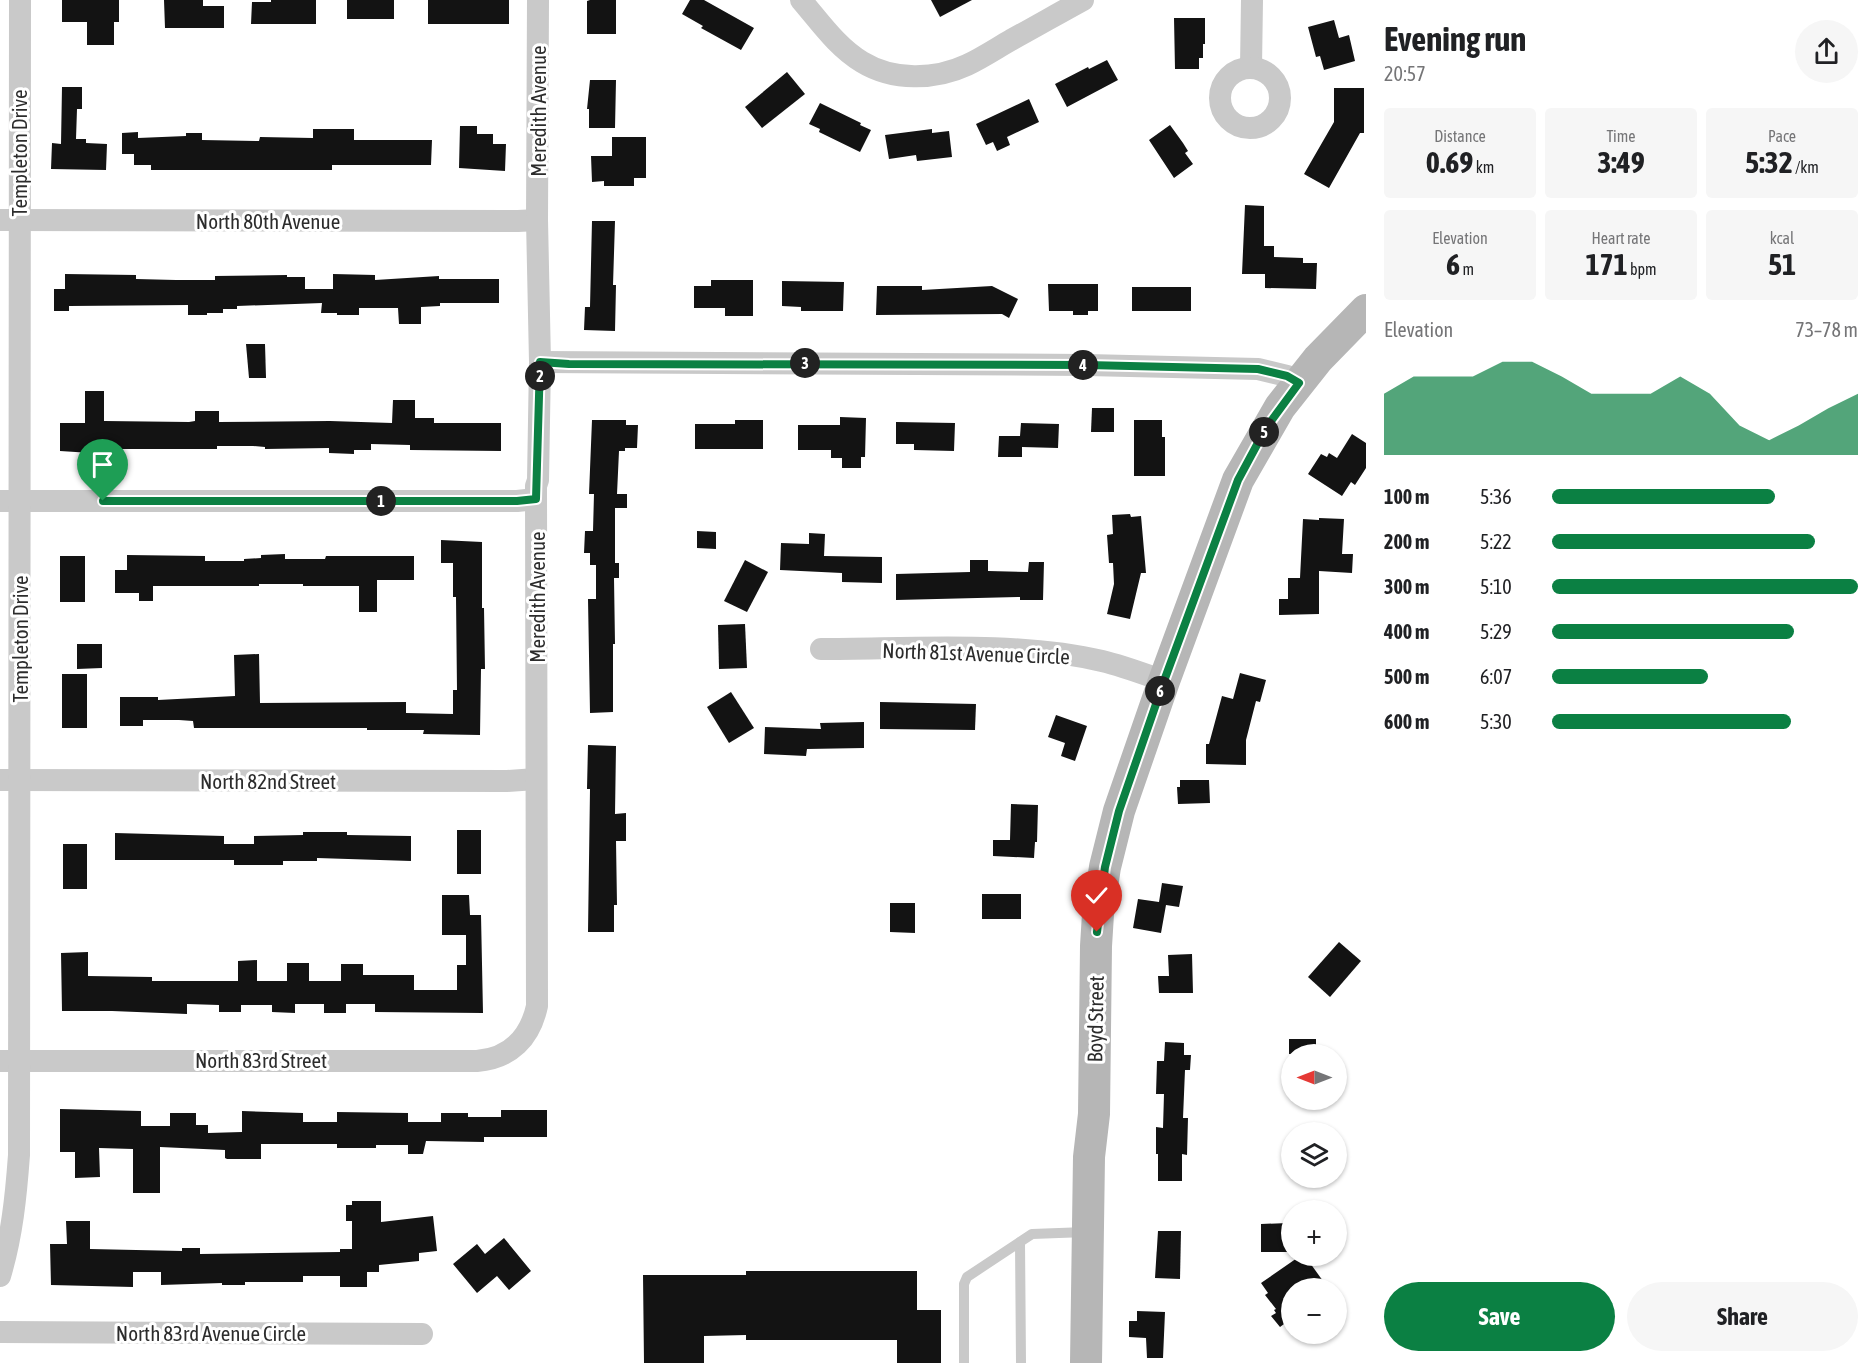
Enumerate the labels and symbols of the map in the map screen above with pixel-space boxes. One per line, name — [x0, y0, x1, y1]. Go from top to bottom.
street label: Meredith Avenue — [526, 45, 550, 177]
street label: Templeton Drive — [7, 90, 31, 217]
street label: North 80th Avenue — [196, 209, 340, 233]
pin: 3 — [790, 348, 820, 378]
pin: 4 — [1068, 350, 1098, 380]
pin: 2 — [525, 361, 555, 391]
pin: 5 — [1249, 417, 1279, 447]
pin — [77, 439, 128, 501]
pin: 1 — [366, 486, 396, 516]
street label: Meredith Avenue — [525, 531, 549, 663]
street label: Templeton Drive — [8, 576, 32, 703]
street label: North 81st Avenue Circle — [882, 638, 1070, 668]
pin: 6 — [1145, 676, 1175, 706]
street label: North 82nd Street — [200, 769, 336, 793]
pin — [1071, 870, 1122, 932]
street label: Boyd Street — [1082, 975, 1108, 1063]
north arrow — [1281, 1044, 1347, 1110]
street label: North 83rd Street — [195, 1048, 327, 1072]
street label: North 83rd Avenue Circle — [116, 1321, 306, 1345]

